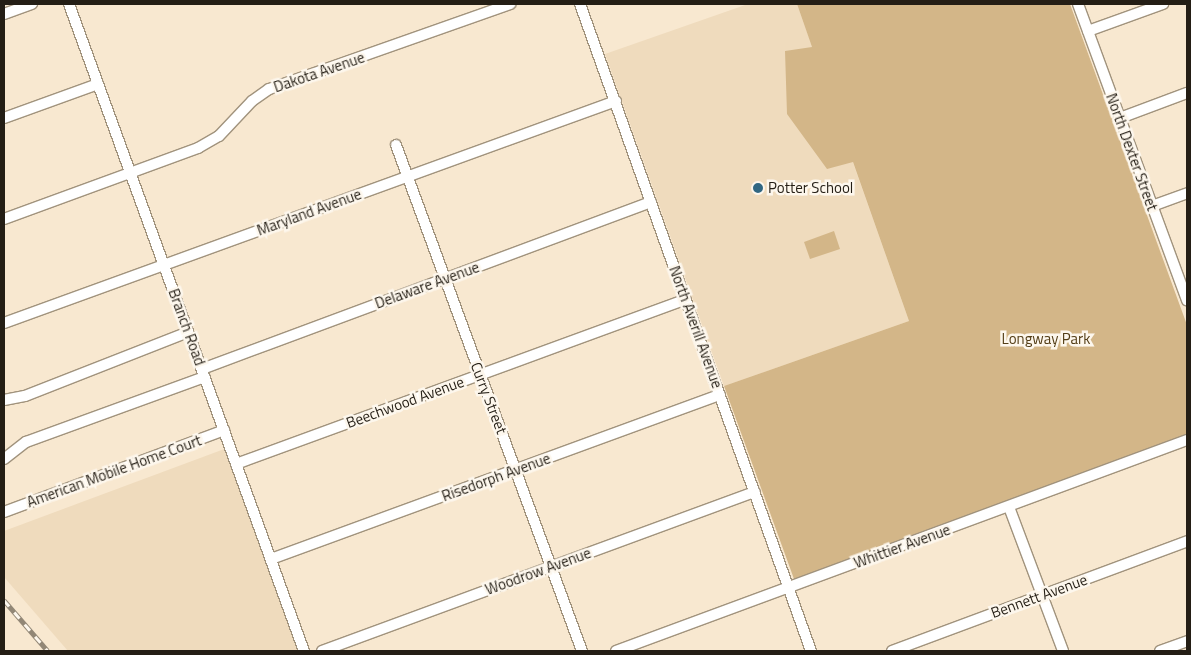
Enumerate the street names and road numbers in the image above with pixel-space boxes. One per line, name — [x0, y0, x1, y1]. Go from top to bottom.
street label: Dakota Avenue — [271, 48, 367, 96]
street label: North Dexter Street — [1102, 91, 1162, 213]
street label: Maryland Avenue — [254, 185, 364, 239]
street label: Delaware Avenue — [372, 258, 482, 312]
street label: North Averill Avenue — [666, 263, 726, 391]
street label: Branch Road — [165, 286, 209, 368]
street label: Curry Street — [467, 360, 511, 436]
street label: Beechwood Avenue — [344, 372, 466, 432]
street label: American Mobile Home Court — [24, 431, 204, 511]
street label: Risedorph Avenue — [439, 449, 553, 505]
street label: Whittier Avenue — [851, 520, 953, 572]
street label: Woodrow Avenue — [483, 544, 593, 598]
street label: Bennett Avenue — [988, 570, 1090, 622]

